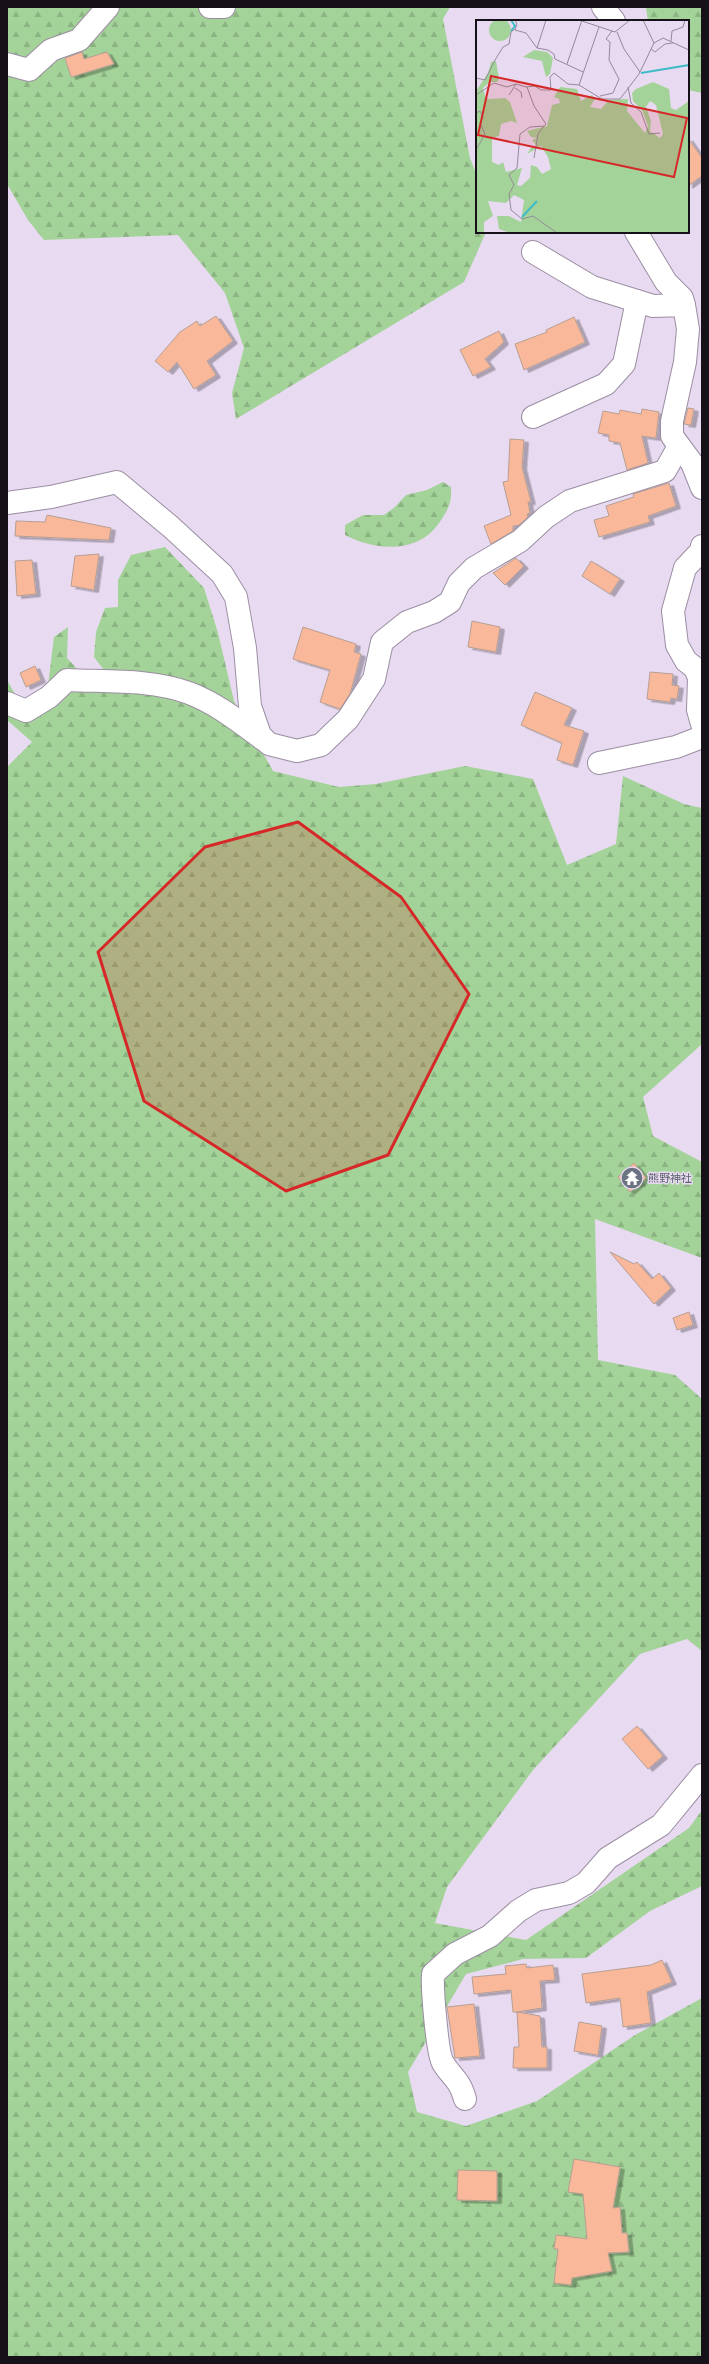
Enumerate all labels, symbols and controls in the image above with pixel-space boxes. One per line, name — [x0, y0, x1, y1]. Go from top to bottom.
inset map — [476, 20, 689, 233]
temple icon: 熊野神社 — [619, 1165, 645, 1191]
place label: 熊野神社 — [648, 1171, 692, 1185]

